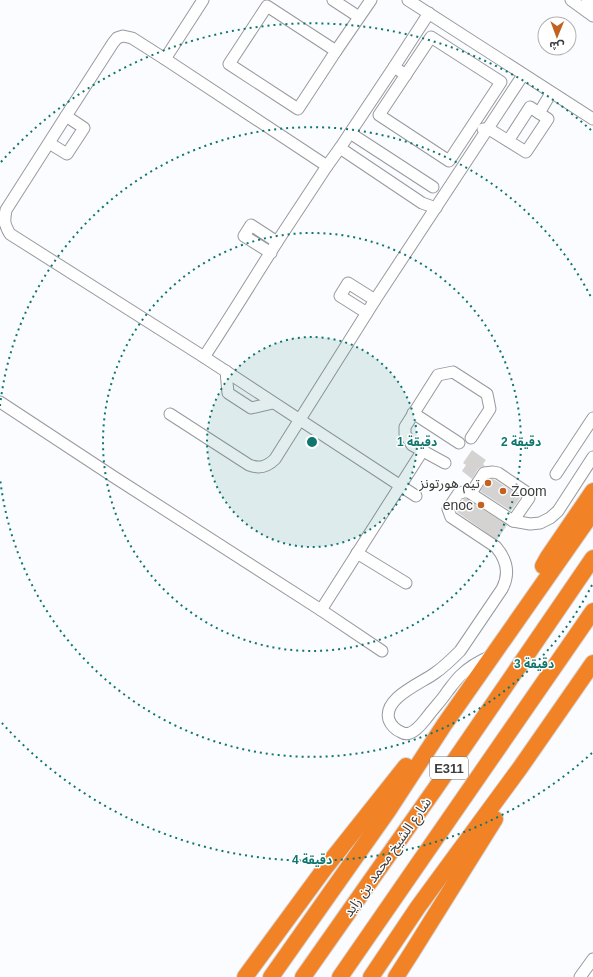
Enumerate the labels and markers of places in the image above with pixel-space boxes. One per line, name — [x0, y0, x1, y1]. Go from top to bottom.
centre of rings — [305, 435, 319, 449]
place label: تيم هورتونز — [418, 475, 480, 494]
marker: تيم هورتونز — [483, 478, 493, 488]
place label: Zoom — [511, 483, 547, 499]
marker: Zoom — [498, 486, 508, 496]
place label: enoc — [443, 497, 473, 513]
marker: enoc — [476, 500, 486, 510]

